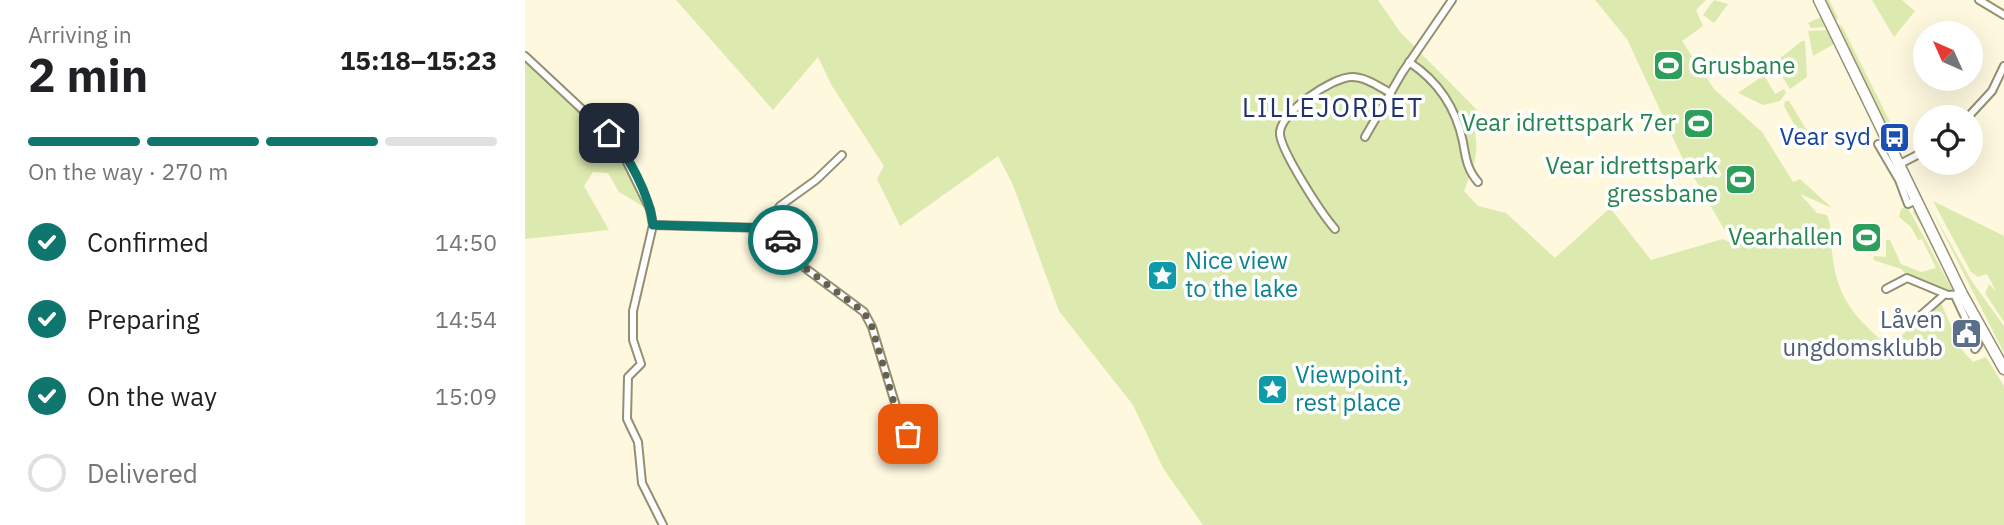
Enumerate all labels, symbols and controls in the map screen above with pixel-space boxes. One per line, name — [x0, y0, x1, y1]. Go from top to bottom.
text: Arriving in — [28, 19, 132, 49]
north arrow — [1913, 21, 1983, 91]
map controls — [1913, 21, 1983, 175]
text: 15:18–15:23 — [340, 43, 497, 77]
text: 2 min — [28, 45, 148, 105]
sports icon: Grusbane — [1651, 49, 1685, 83]
place label: Grusbane — [1691, 49, 1795, 81]
district label: LILLEJORDET — [1242, 90, 1424, 124]
pin — [579, 103, 639, 163]
button: locate — [1913, 105, 1983, 175]
place label: Vear idrettspark 7er — [1461, 106, 1676, 138]
sports icon: Vear idrettspark 7er — [1682, 106, 1716, 140]
icon: home — [590, 114, 628, 152]
place label: Vear syd — [1780, 120, 1871, 152]
bus stop icon: Vear syd — [1877, 120, 1911, 154]
place label: Vear idrettspark gressbane — [1545, 149, 1718, 209]
text: On the way · 270 m — [28, 156, 228, 186]
sports icon: Vear idrettspark gressbane — [1724, 163, 1758, 197]
courier — [748, 205, 818, 275]
place label: Vearhallen — [1728, 220, 1843, 252]
sports icon: Vearhallen — [1849, 220, 1883, 254]
icon: car — [764, 221, 802, 259]
icon: check — [28, 223, 66, 261]
text: Confirmed — [87, 225, 209, 259]
text: 14:50 — [435, 227, 497, 257]
place label: Nice view to the lake — [1185, 244, 1298, 304]
place icon: Nice view to the lake — [1145, 258, 1179, 292]
icon: check — [28, 300, 66, 338]
text: Preparing — [87, 302, 200, 336]
place label: Låven ungdomsklubb — [1783, 303, 1943, 363]
text: 14:54 — [435, 304, 497, 334]
public building icon: Låven ungdomsklubb — [1949, 317, 1983, 351]
place label: Viewpoint, rest place — [1295, 358, 1409, 418]
place icon: Viewpoint, rest place — [1255, 372, 1289, 406]
icon: check — [28, 377, 66, 415]
text: On the way — [87, 379, 217, 413]
text: 15:09 — [435, 381, 497, 411]
pin — [878, 404, 938, 464]
icon: bag — [889, 415, 927, 453]
text: Delivered — [87, 456, 198, 490]

